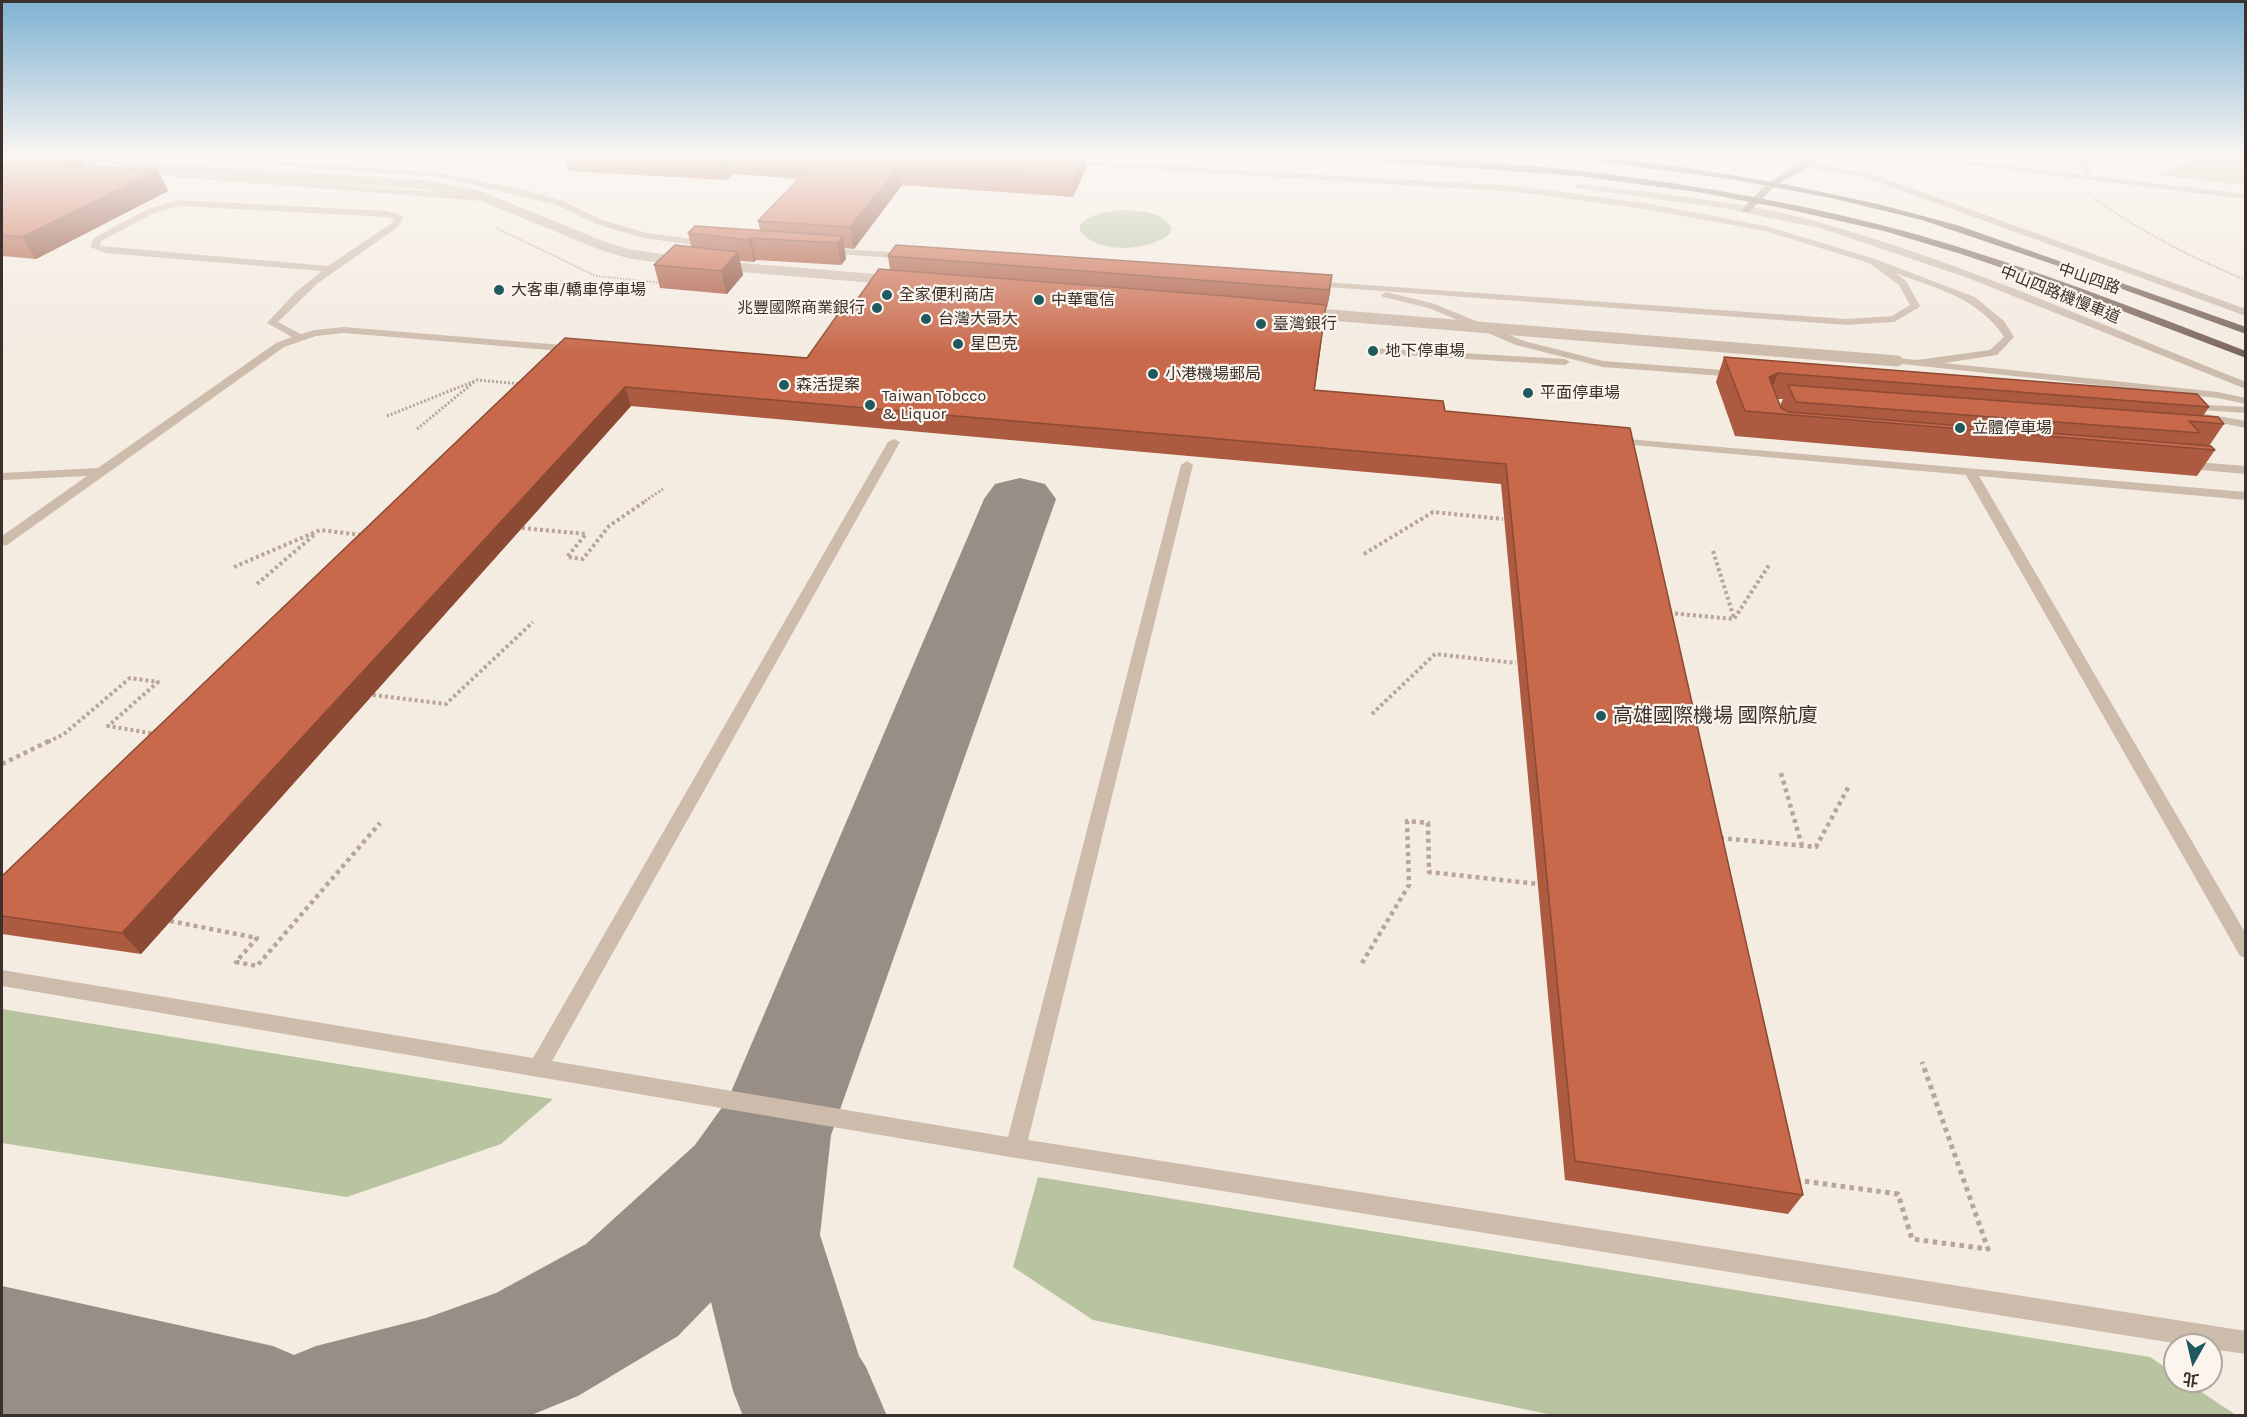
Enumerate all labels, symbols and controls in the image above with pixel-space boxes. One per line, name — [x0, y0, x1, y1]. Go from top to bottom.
street label: 中山四路 — [2056, 260, 2122, 298]
street label: 中山四路機慢車道 — [1997, 262, 2123, 328]
place label: 大客車/轎車停車場 — [511, 280, 646, 300]
marker: 大客車/轎車停車場 — [492, 283, 506, 297]
place label: 全家便利商店 — [899, 285, 995, 305]
marker: 全家便利商店 — [880, 288, 894, 302]
place label: 中華電信 — [1051, 290, 1115, 310]
marker: 中華電信 — [1032, 293, 1046, 307]
place label: 兆豐國際商業銀行 — [737, 298, 865, 318]
marker: 兆豐國際商業銀行 — [870, 301, 884, 315]
place label: 台灣大哥大 — [938, 309, 1018, 329]
marker: 台灣大哥大 — [919, 312, 933, 326]
place label: 臺灣銀行 — [1273, 314, 1337, 334]
marker: 臺灣銀行 — [1254, 317, 1268, 331]
place label: 星巴克 — [970, 334, 1018, 354]
marker: 星巴克 — [951, 337, 965, 351]
place label: 地下停車場 — [1385, 341, 1465, 361]
marker: 地下停車場 — [1366, 344, 1380, 358]
place label: 小港機場郵局 — [1165, 364, 1261, 384]
marker: 小港機場郵局 — [1146, 367, 1160, 381]
place label: 森活提案 — [796, 375, 860, 395]
marker: 森活提案 — [777, 378, 791, 392]
place label: 平面停車場 — [1540, 383, 1620, 403]
place label: Taiwan Tobcco & Liquor — [882, 386, 986, 424]
marker: 平面停車場 — [1521, 386, 1535, 400]
marker: Taiwan Tobcco & Liquor — [863, 398, 877, 412]
place label: 立體停車場 — [1972, 418, 2052, 438]
marker: 立體停車場 — [1953, 421, 1967, 435]
place label: 高雄國際機場 國際航廈 — [1613, 704, 1818, 728]
marker: 高雄國際機場 國際航廈 — [1594, 709, 1608, 723]
north arrow — [2163, 1333, 2223, 1393]
text: 北 — [2181, 1369, 2200, 1390]

